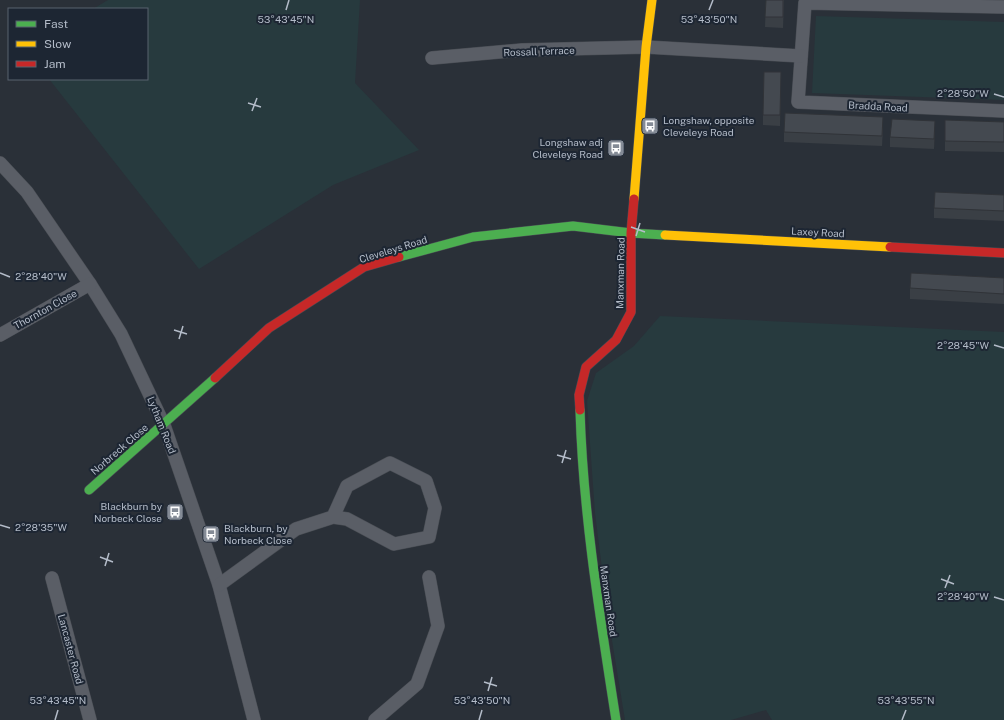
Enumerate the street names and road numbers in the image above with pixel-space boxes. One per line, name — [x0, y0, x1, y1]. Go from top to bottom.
street label: Rossall Terrace — [503, 44, 575, 58]
street label: Bradda Road — [848, 98, 908, 114]
street label: Laxey Road — [791, 225, 845, 239]
street label: Cleveleys Road — [357, 233, 429, 265]
street label: Manxman Road — [613, 237, 627, 309]
street label: Thornton Close — [11, 287, 79, 331]
street label: Lytham Road — [145, 395, 179, 455]
street label: Norbreck Close — [88, 421, 150, 477]
street label: Manxman Road — [598, 565, 620, 637]
street label: Lancaster Road — [56, 613, 86, 685]

